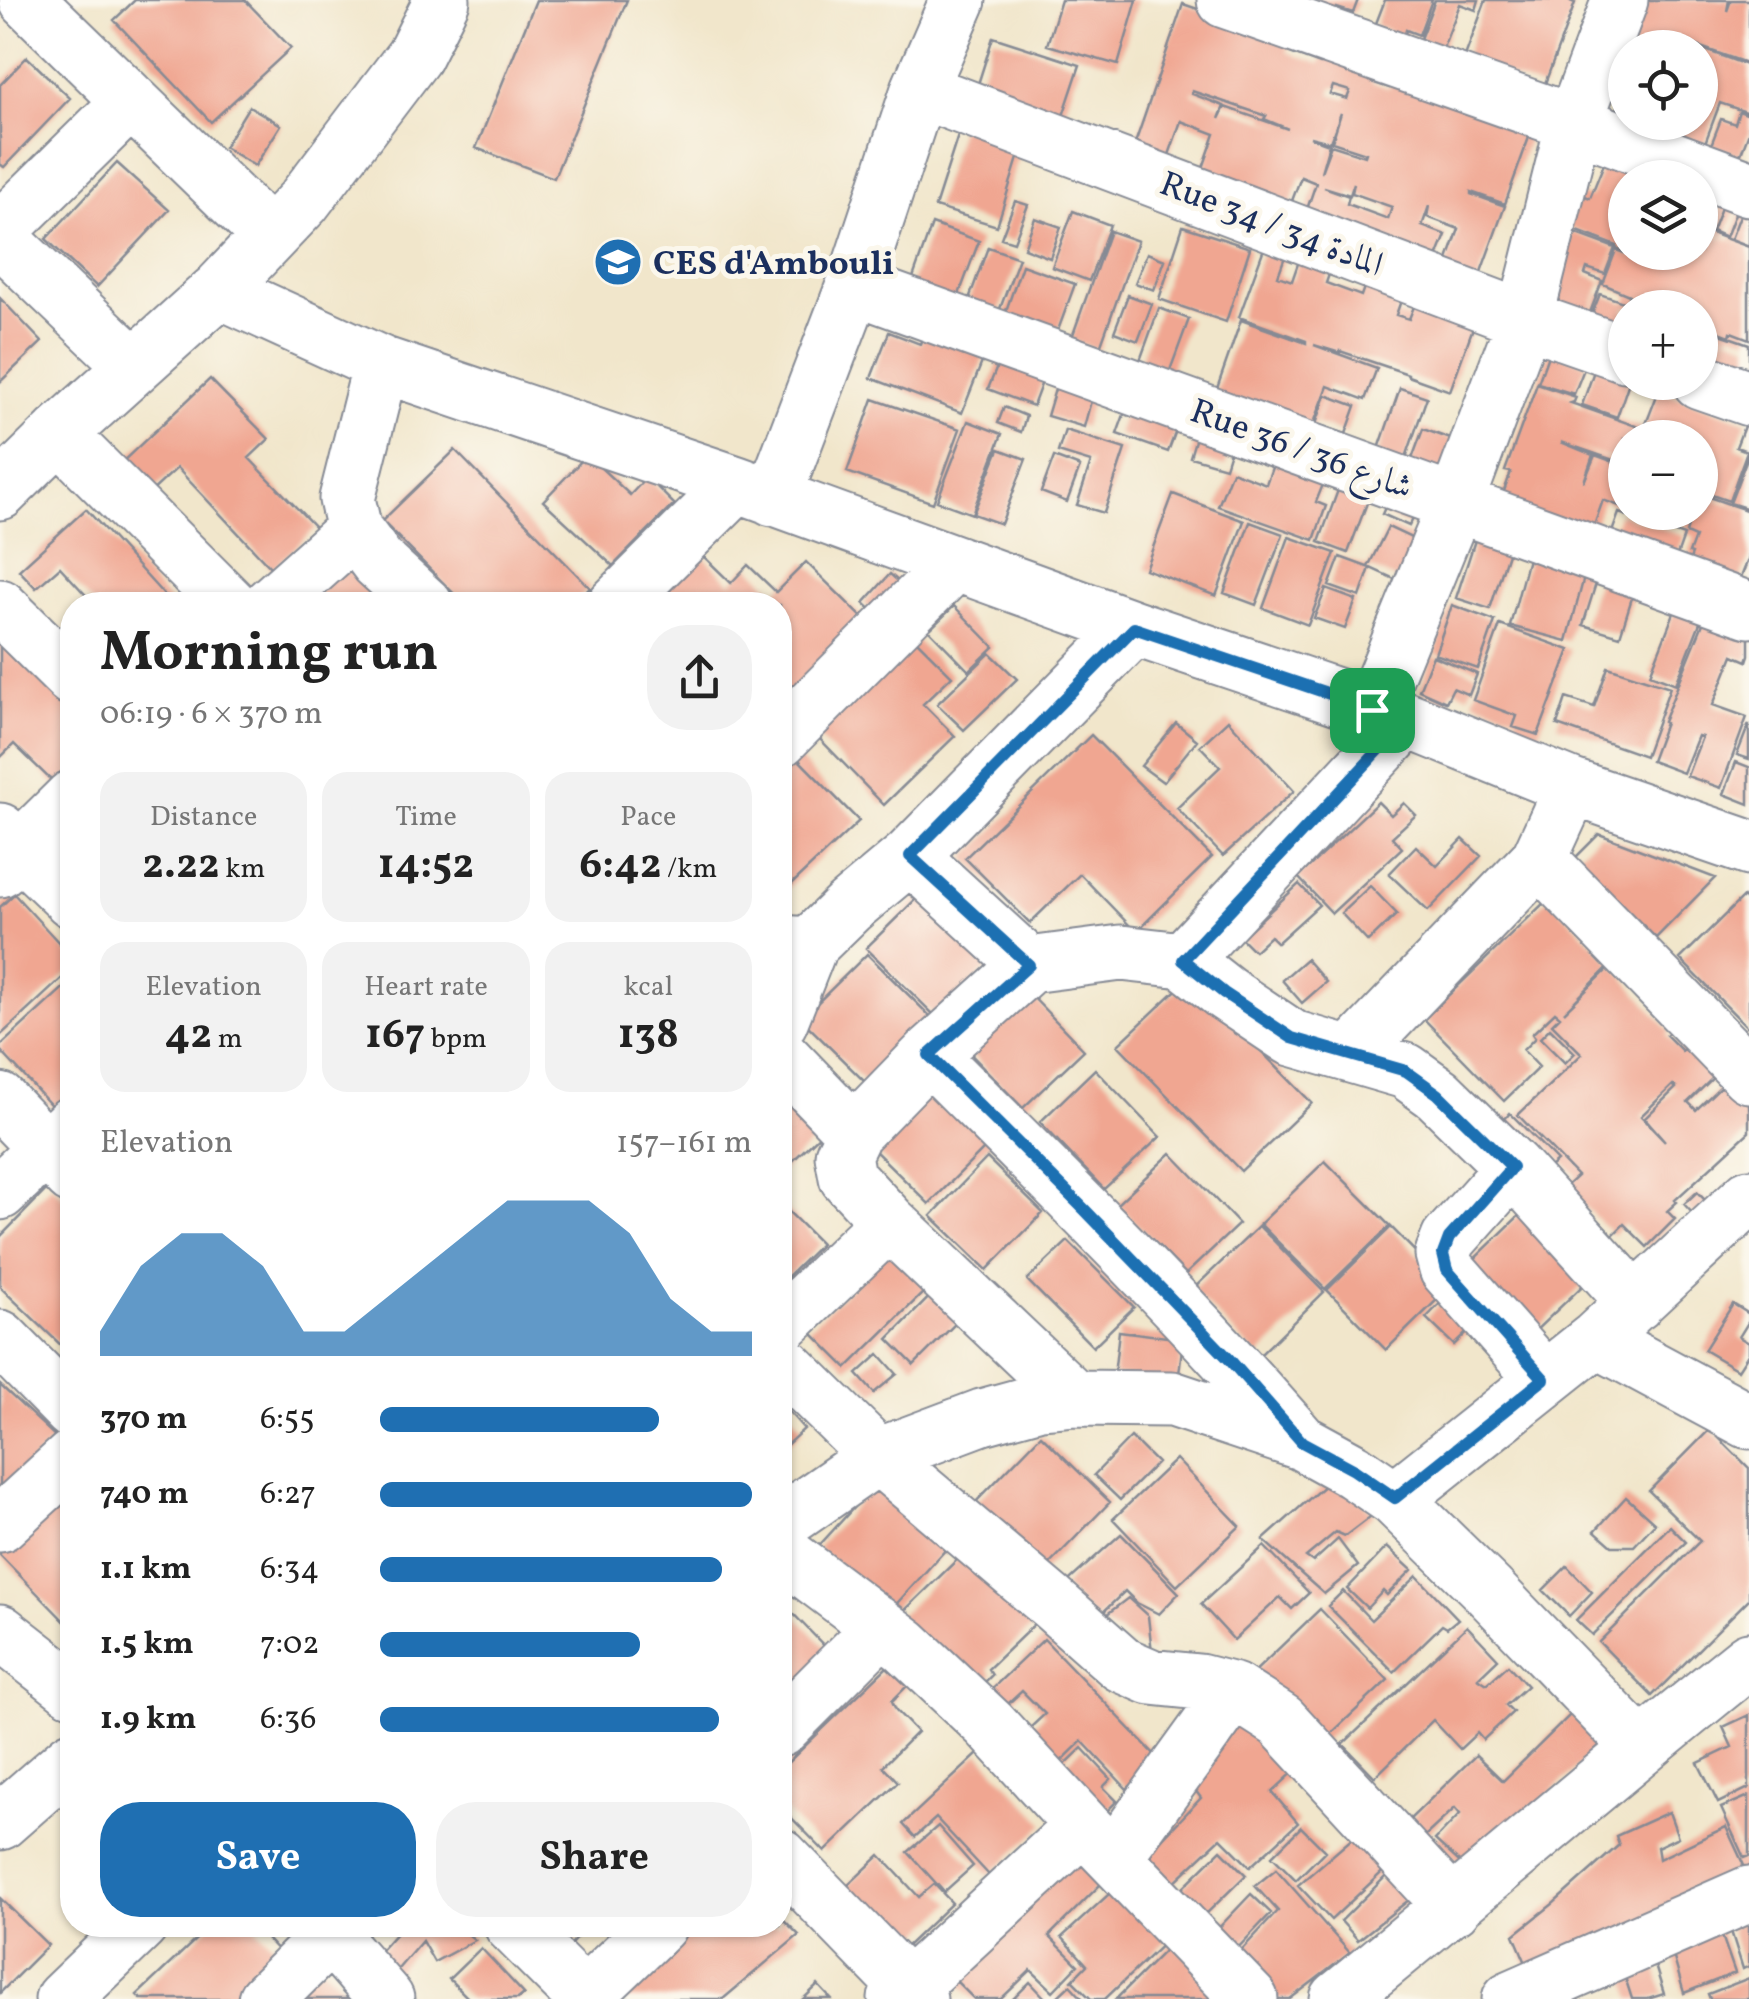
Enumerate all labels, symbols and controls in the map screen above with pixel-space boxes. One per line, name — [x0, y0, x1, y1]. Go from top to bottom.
map controls — [1608, 30, 1718, 530]
button: locate — [1608, 30, 1718, 140]
button: layers — [1608, 160, 1718, 270]
street label: Rue 34 / المادة 34 — [1152, 161, 1389, 290]
school or university icon: CES d'Ambouli — [592, 236, 644, 288]
place label: CES d'Ambouli — [653, 241, 894, 289]
button: + — [1608, 290, 1718, 400]
street label: Rue 36 / شارع 36 — [1183, 388, 1419, 515]
button: − — [1608, 420, 1718, 530]
text: Morning run — [100, 617, 439, 693]
button: share — [647, 625, 752, 730]
pin — [1330, 668, 1415, 753]
icon: arrive — [1345, 683, 1400, 738]
text: 06:19 · 6 × 370 m — [100, 693, 323, 737]
text: Distance — [150, 798, 257, 837]
text: Time — [395, 798, 457, 837]
text: Pace — [620, 798, 676, 837]
text: 2.22 — [142, 837, 220, 896]
text: 14:52 — [378, 837, 474, 896]
text: 6:42 — [579, 837, 662, 896]
text: km — [220, 850, 265, 889]
text: /km — [662, 850, 717, 889]
text: Elevation — [145, 968, 262, 1007]
text: Heart rate — [364, 968, 488, 1007]
text: kcal — [623, 968, 673, 1007]
text: 42 — [165, 1007, 212, 1066]
text: 167 — [365, 1007, 425, 1066]
text: 138 — [618, 1007, 679, 1066]
text: m — [212, 1020, 243, 1059]
text: bpm — [425, 1020, 487, 1059]
text: Elevation — [100, 1122, 233, 1166]
text: 157–161 m — [616, 1122, 752, 1166]
text: 370 m — [100, 1398, 188, 1442]
text: 6:55 — [260, 1398, 315, 1442]
text: 740 m — [100, 1473, 189, 1517]
text: 6:27 — [260, 1473, 316, 1517]
text: 1.1 km — [100, 1548, 192, 1592]
text: 6:34 — [260, 1548, 319, 1592]
text: 1.5 km — [100, 1623, 194, 1667]
text: 7:02 — [260, 1623, 320, 1667]
text: 1.9 km — [100, 1698, 196, 1742]
text: 6:36 — [260, 1698, 316, 1742]
button: Save — [100, 1802, 416, 1917]
button: Share — [436, 1802, 752, 1917]

